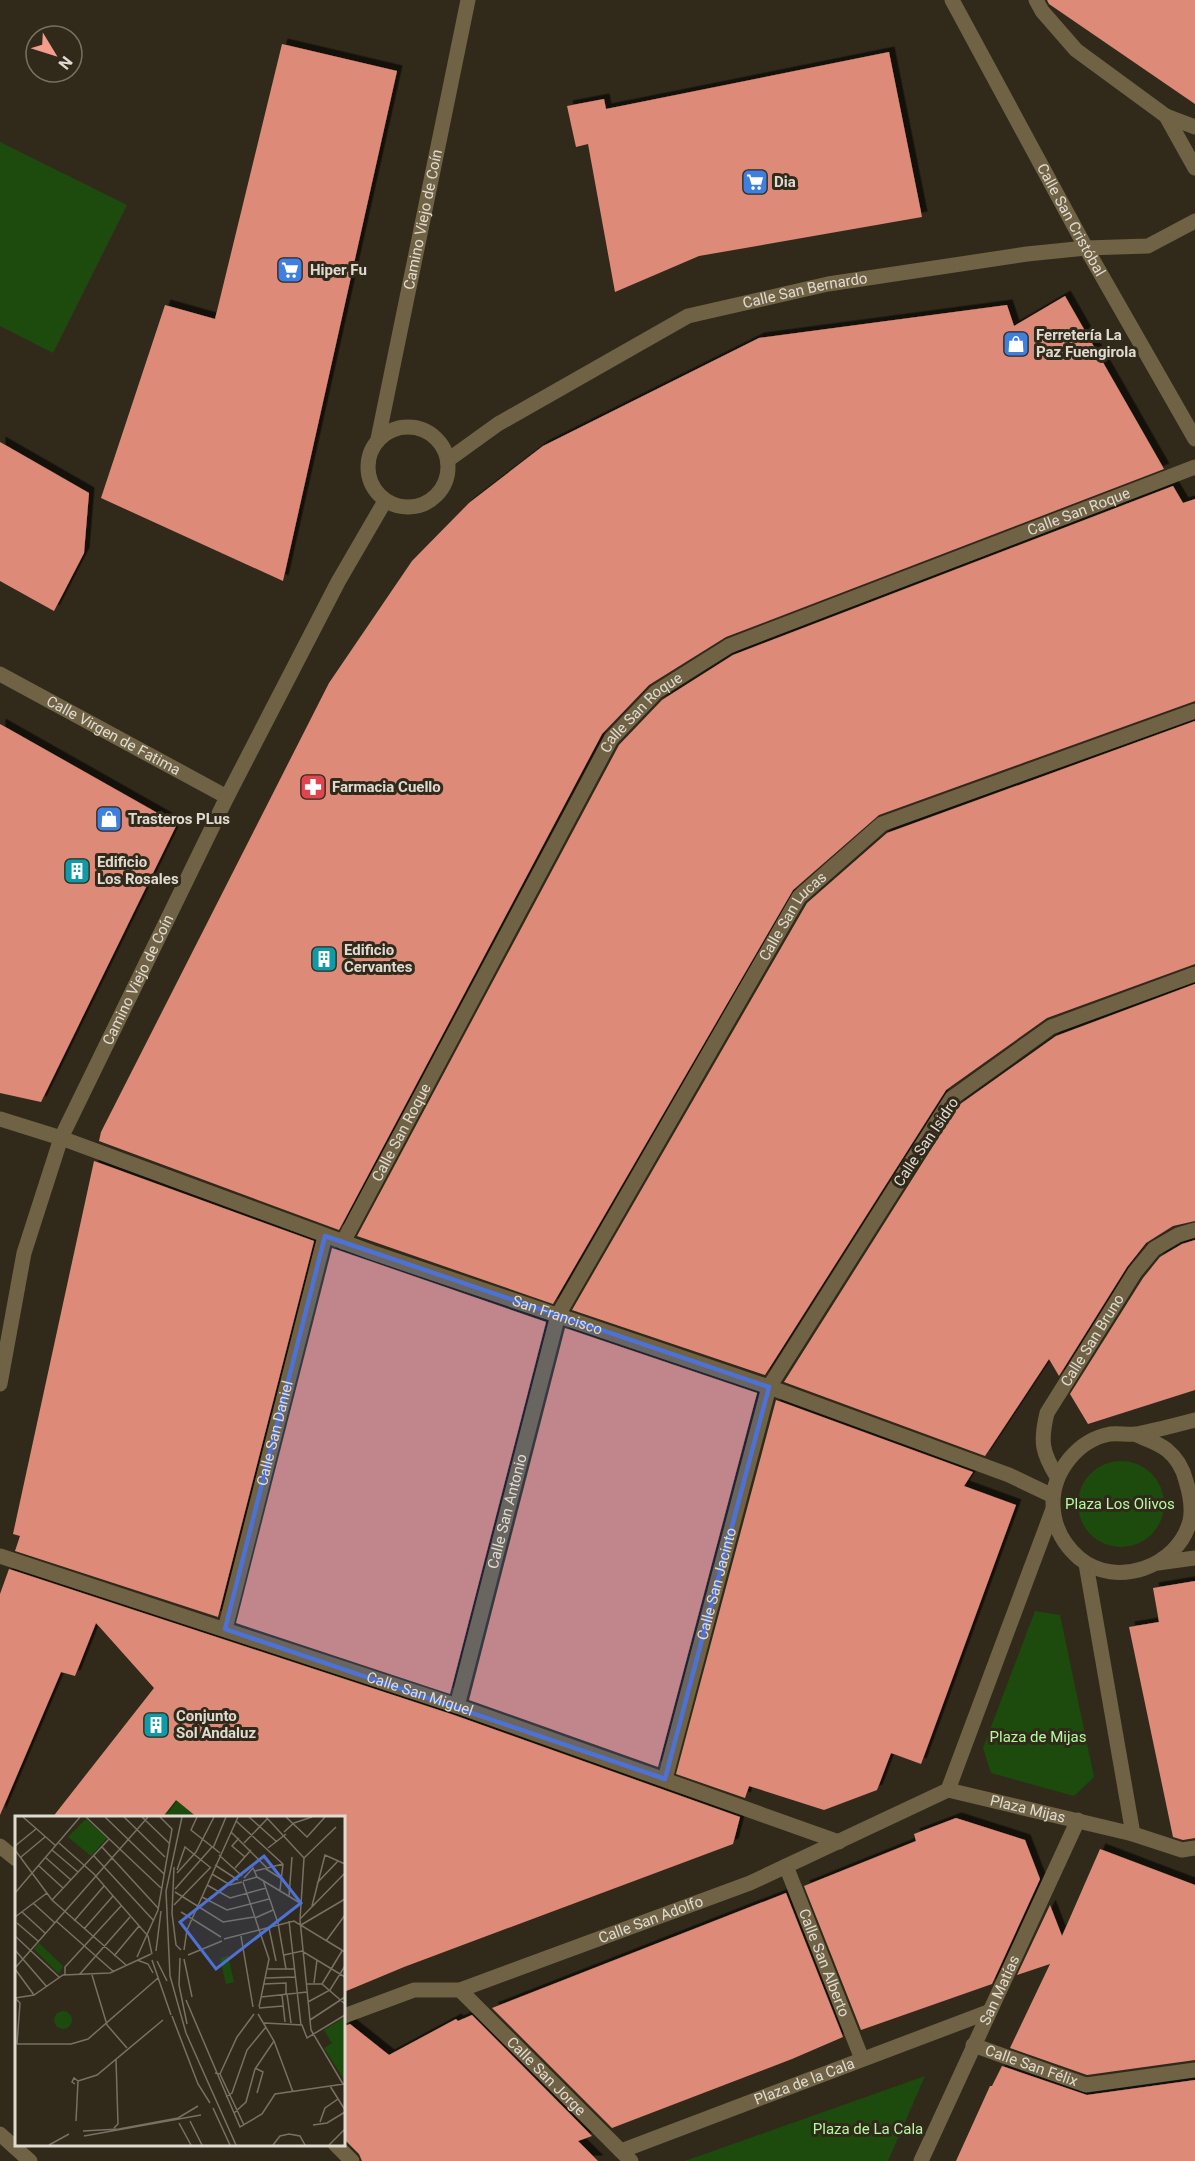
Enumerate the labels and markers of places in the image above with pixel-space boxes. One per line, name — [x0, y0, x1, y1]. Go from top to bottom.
supermarket icon: Dia — [740, 167, 770, 197]
place label: Dia — [774, 173, 796, 191]
supermarket icon: Hiper Fu — [275, 255, 305, 285]
place label: Hiper Fu — [310, 261, 367, 279]
place label: Ferretería La Paz Fuengirola — [1036, 326, 1136, 361]
shop icon: Ferretería La Paz Fuengirola — [1001, 329, 1031, 359]
pharmacy icon: Farmacia Cuello — [298, 772, 328, 802]
place label: Farmacia Cuello — [332, 778, 441, 796]
shop icon: Trasteros PLus — [94, 804, 124, 834]
place label: Trasteros PLus — [128, 810, 230, 828]
place label: Edificio Los Rosales — [97, 853, 179, 888]
building icon: Edificio Los Rosales — [62, 856, 92, 886]
place label: Edificio Cervantes — [344, 941, 413, 976]
building icon: Edificio Cervantes — [309, 944, 339, 974]
place label: Conjunto Sol Andaluz — [176, 1707, 256, 1742]
building icon: Conjunto Sol Andaluz — [141, 1710, 171, 1740]

